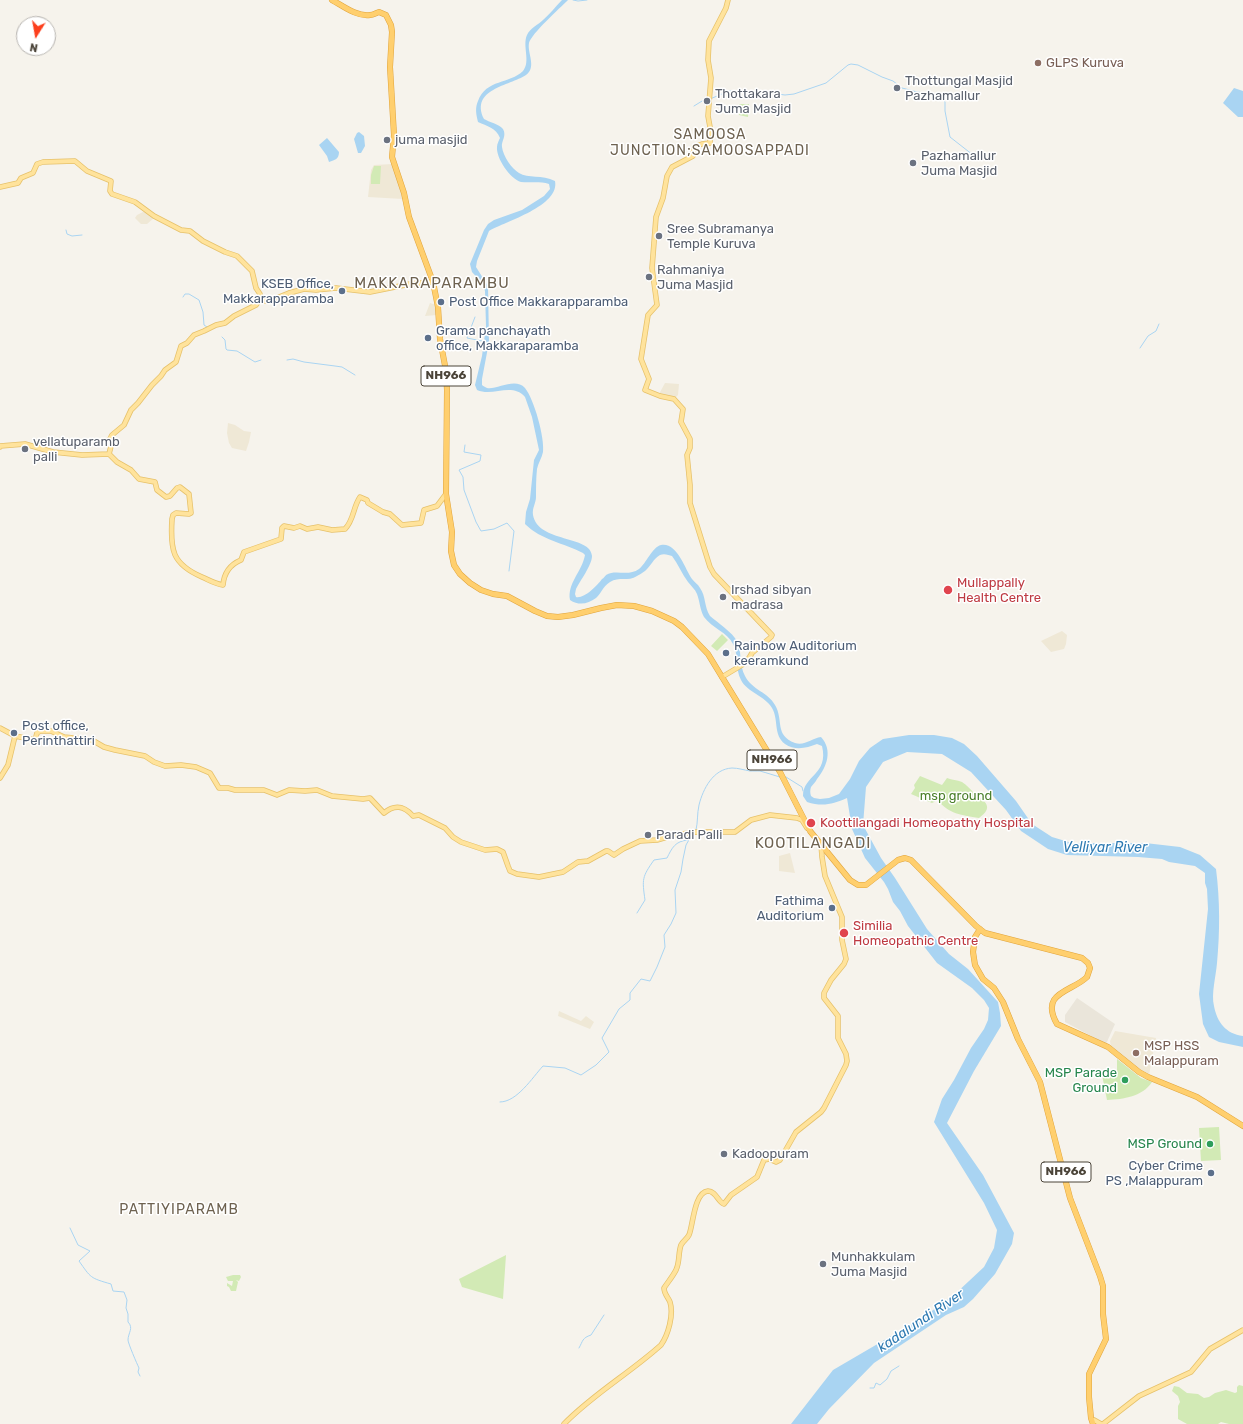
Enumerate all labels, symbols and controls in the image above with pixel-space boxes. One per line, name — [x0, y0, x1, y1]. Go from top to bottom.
north arrow — [16, 16, 56, 56]
text: N — [29, 40, 39, 54]
place label: GLPS Kuruva — [1046, 55, 1124, 71]
marker: GLPS Kuruva — [1033, 58, 1043, 68]
place label: Thottungal Masjid Pazhamallur — [905, 73, 1013, 104]
marker: Thottungal Masjid Pazhamallur — [892, 83, 902, 93]
place label: Thottakara Juma Masjid — [715, 86, 791, 117]
marker: Thottakara Juma Masjid — [702, 96, 712, 106]
district label: SAMOOSA JUNCTION;SAMOOSAPPADI — [610, 127, 810, 160]
place label: juma masjid — [395, 132, 468, 148]
marker: juma masjid — [382, 135, 392, 145]
place label: Pazhamallur Juma Masjid — [921, 148, 997, 179]
marker: Pazhamallur Juma Masjid — [908, 158, 918, 168]
place label: Sree Subramanya Temple Kuruva — [667, 221, 774, 252]
marker: Sree Subramanya Temple Kuruva — [654, 231, 664, 241]
place label: Rahmaniya Juma Masjid — [657, 262, 733, 293]
marker: Rahmaniya Juma Masjid — [644, 272, 654, 282]
district label: MAKKARAPARAMBU — [354, 275, 510, 293]
place label: KSEB Office, Makkarapparamba — [223, 276, 334, 307]
marker: KSEB Office, Makkarapparamba — [337, 286, 347, 296]
place label: Post Office Makkarapparamba — [449, 294, 628, 310]
marker: Post Office Makkarapparamba — [436, 297, 446, 307]
place label: Grama panchayath office, Makkaraparamba — [436, 323, 579, 354]
marker: Grama panchayath office, Makkaraparamba — [423, 333, 433, 343]
road number: NH966 — [421, 366, 471, 386]
place label: vellatuparamb palli — [33, 434, 120, 465]
marker: vellatuparamb palli — [20, 444, 30, 454]
place label: Mullappally Health Centre — [957, 575, 1041, 606]
place label: Irshad sibyan madrasa — [731, 582, 811, 613]
marker: Mullappally Health Centre — [942, 584, 954, 596]
marker: Irshad sibyan madrasa — [718, 592, 728, 602]
place label: Rainbow Auditorium keeramkund — [734, 638, 857, 669]
marker: Rainbow Auditorium keeramkund — [721, 648, 731, 658]
place label: Post office, Perinthattiri — [22, 718, 95, 749]
marker: Post office, Perinthattiri — [9, 728, 19, 738]
road number: NH966 — [747, 750, 797, 770]
park label: msp ground — [920, 788, 992, 804]
place label: Koottilangadi Homeopathy Hospital — [820, 815, 1034, 831]
marker: Koottilangadi Homeopathy Hospital — [805, 817, 817, 829]
place label: Paradi Palli — [656, 827, 722, 843]
marker: Paradi Palli — [643, 830, 653, 840]
district label: KOOTILANGADI — [755, 835, 871, 853]
water label: Velliyar River — [1063, 840, 1147, 856]
place label: Fathima Auditorium — [757, 893, 824, 924]
marker: Fathima Auditorium — [827, 903, 837, 913]
place label: Similia Homeopathic Centre — [853, 918, 978, 949]
marker: Similia Homeopathic Centre — [838, 927, 850, 939]
place label: MSP HSS Malappuram — [1144, 1038, 1219, 1069]
marker: MSP HSS Malappuram — [1131, 1048, 1141, 1058]
place label: MSP Parade Ground — [1045, 1065, 1117, 1096]
marker: MSP Parade Ground — [1120, 1075, 1130, 1085]
place label: MSP Ground — [1127, 1136, 1202, 1152]
marker: MSP Ground — [1205, 1139, 1215, 1149]
place label: Kadoopuram — [732, 1146, 809, 1162]
marker: Kadoopuram — [719, 1149, 729, 1159]
place label: Cyber Crime PS ,Malappuram — [1106, 1158, 1203, 1189]
road number: NH966 — [1041, 1162, 1091, 1182]
marker: Cyber Crime PS ,Malappuram — [1206, 1168, 1216, 1178]
district label: PATTIYIPARAMB — [119, 1202, 239, 1218]
place label: Munhakkulam Juma Masjid — [831, 1249, 915, 1280]
marker: Munhakkulam Juma Masjid — [818, 1259, 828, 1269]
water label: kadalundi River — [875, 1286, 967, 1356]

